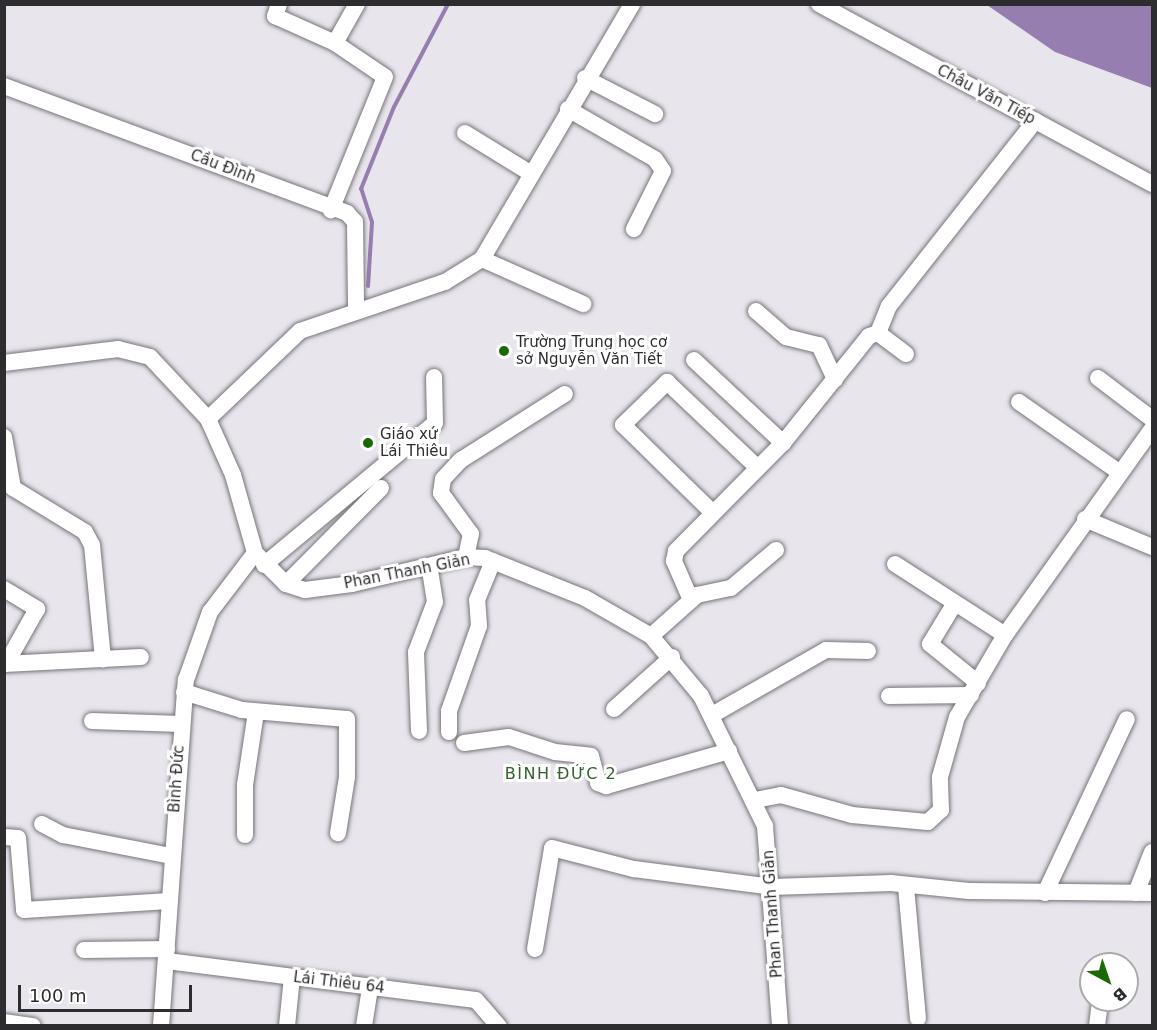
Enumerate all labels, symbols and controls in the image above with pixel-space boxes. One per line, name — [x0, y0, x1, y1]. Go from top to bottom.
street label: Châu Văn Tiếp — [934, 62, 1038, 128]
street label: Cầu Đình — [188, 146, 258, 188]
place label: Trường Trung học cơ sở Nguyễn Văn Tiết — [516, 333, 667, 368]
marker: Trường Trung học cơ sở Nguyễn Văn Tiết — [497, 344, 511, 358]
place label: Giáo xứ Lái Thiêu — [380, 425, 448, 460]
marker: Giáo xứ Lái Thiêu — [361, 436, 375, 450]
street label: Phan Thanh Giản — [342, 551, 472, 593]
street label: Bình Đức — [166, 745, 188, 813]
district label: BÌNH ĐỨC 2 — [505, 764, 617, 784]
street label: Phan Thanh Giản — [760, 849, 786, 979]
north arrow — [1079, 952, 1139, 1012]
street label: Lái Thiêu 64 — [292, 968, 386, 998]
scale bar — [21, 973, 195, 1011]
text: B — [1109, 983, 1130, 1006]
text: 100 m — [29, 985, 87, 1006]

